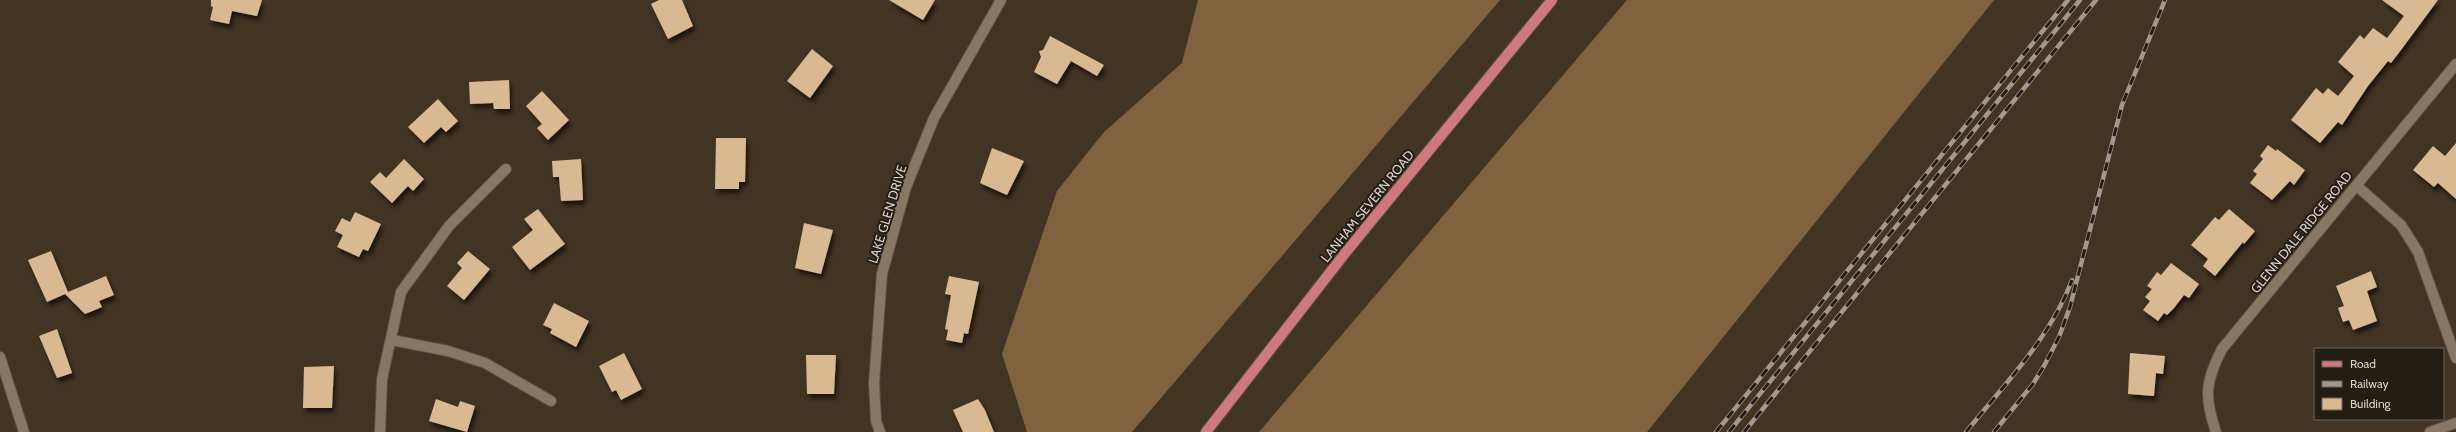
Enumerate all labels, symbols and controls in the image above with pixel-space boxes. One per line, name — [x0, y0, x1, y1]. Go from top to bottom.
street label: LANHAM SEVERN ROAD — [1317, 147, 1417, 265]
street label: LAKE GLEN DRIVE — [864, 163, 910, 265]
street label: GLENN DALE RIDGE ROAD — [2247, 168, 2355, 296]
legend — [2314, 348, 2444, 420]
text: Road — [2350, 356, 2376, 371]
text: Railway — [2350, 376, 2388, 391]
text: Building — [2350, 396, 2392, 411]

